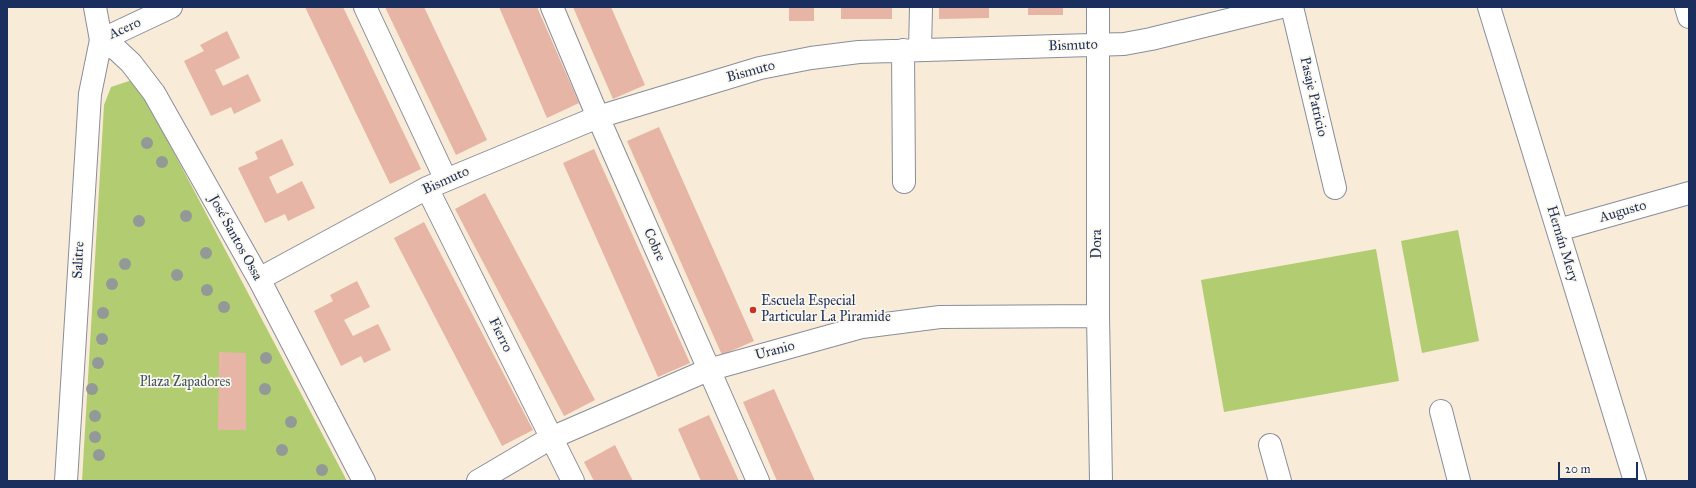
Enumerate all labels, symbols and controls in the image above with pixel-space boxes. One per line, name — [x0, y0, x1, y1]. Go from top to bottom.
street label: Acero — [106, 15, 144, 43]
street label: Bismuto — [1048, 37, 1098, 55]
street label: Pasaje Patricio — [1296, 55, 1330, 139]
street label: Bismuto — [725, 57, 777, 87]
street label: Bismuto — [420, 163, 472, 199]
street label: José Santos Ossa — [205, 192, 265, 284]
street label: Augusto — [1598, 197, 1648, 227]
street label: Hernán Mery — [1542, 204, 1582, 284]
street label: Cobre — [639, 226, 669, 264]
street label: Dora — [1090, 229, 1106, 259]
street label: Salitre — [70, 241, 88, 279]
place label: Escuela Especial Particular La Piramide — [761, 294, 891, 326]
marker: Escuela Especial Particular La Piramide — [748, 305, 758, 315]
street label: Fierro — [484, 315, 516, 355]
street label: Uranio — [753, 338, 797, 364]
park label: Plaza Zapadores — [140, 375, 230, 391]
scale bar — [1560, 454, 1640, 480]
text: 20 m — [1565, 462, 1591, 476]

